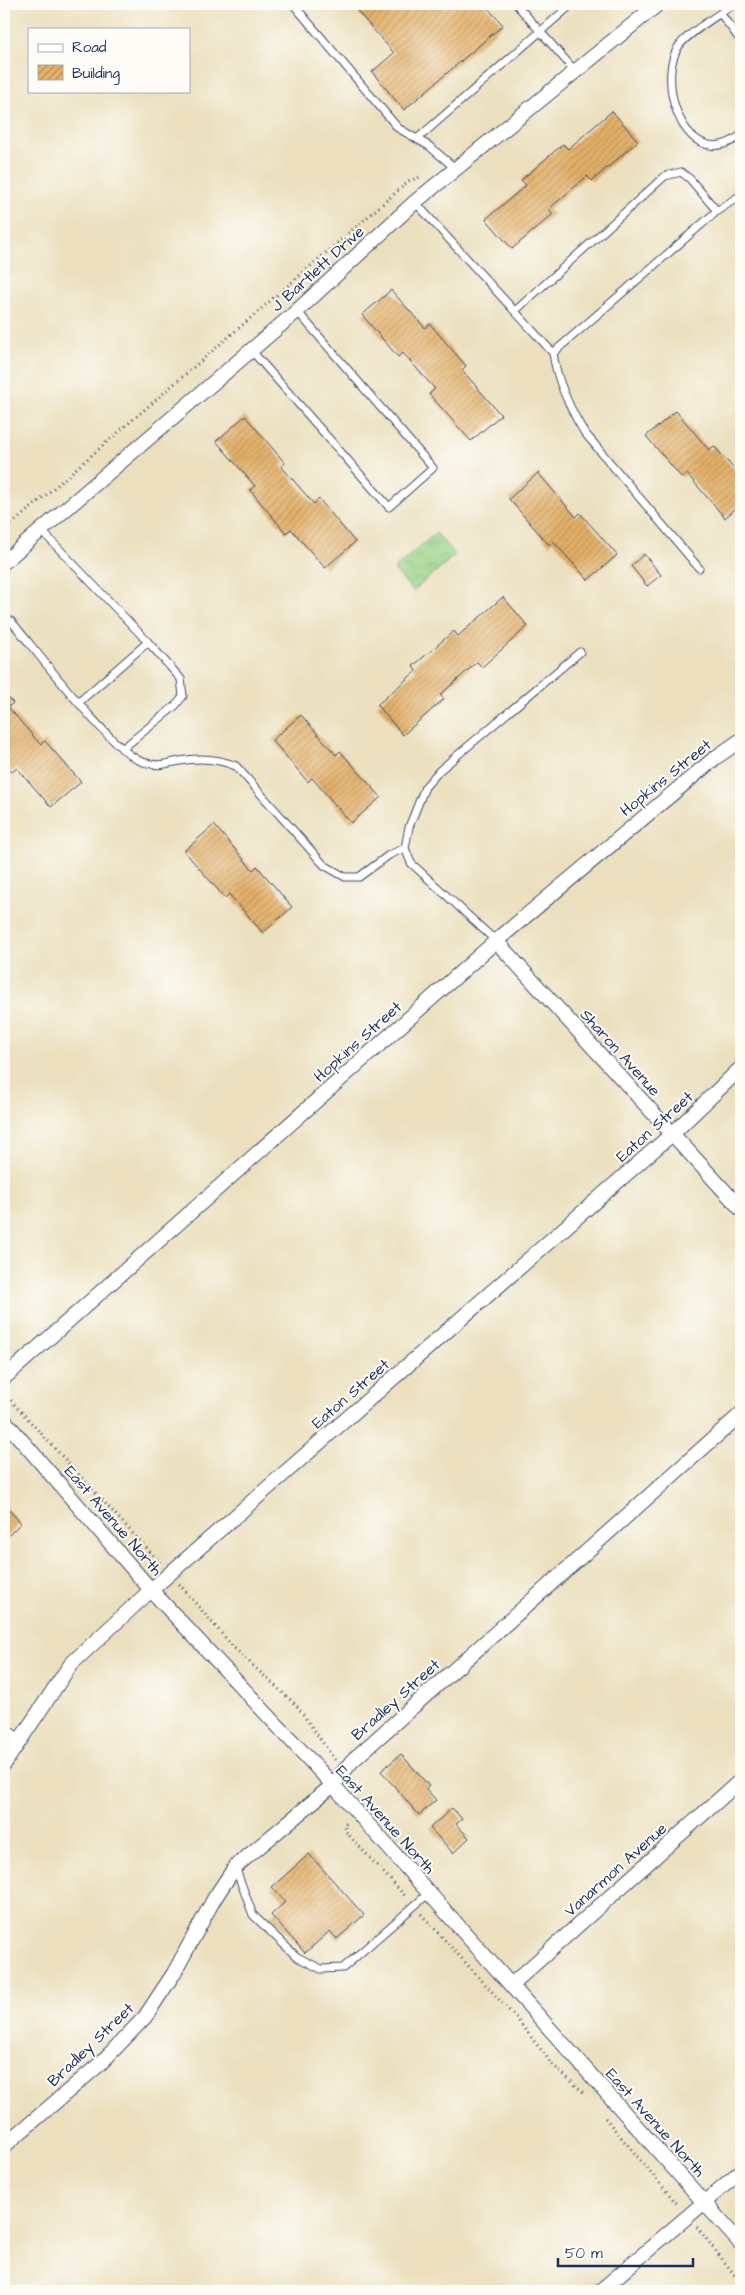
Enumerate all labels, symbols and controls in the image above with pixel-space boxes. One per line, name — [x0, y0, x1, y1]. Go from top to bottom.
legend — [28, 28, 190, 92]
text: Road — [72, 37, 107, 58]
text: Building — [72, 63, 120, 85]
street label: J Bartlett Drive — [266, 221, 369, 317]
street label: Hopkins Street — [615, 734, 716, 821]
street label: Hopkins Street — [309, 996, 407, 1087]
street label: Sharon Avenue — [575, 1004, 666, 1101]
street label: Eaton Street — [611, 1086, 698, 1167]
street label: Eaton Street — [307, 1353, 395, 1434]
street label: East Avenue North — [59, 1461, 167, 1580]
street label: Bradley Street — [347, 1654, 446, 1746]
street label: East Avenue North — [331, 1761, 440, 1879]
street label: Vanarmon Avenue — [560, 1818, 672, 1922]
street label: Bradley Street — [43, 1997, 140, 2092]
street label: East Avenue North — [601, 2064, 710, 2182]
scale bar — [558, 2235, 692, 2267]
text: 50 m — [565, 2243, 603, 2264]

